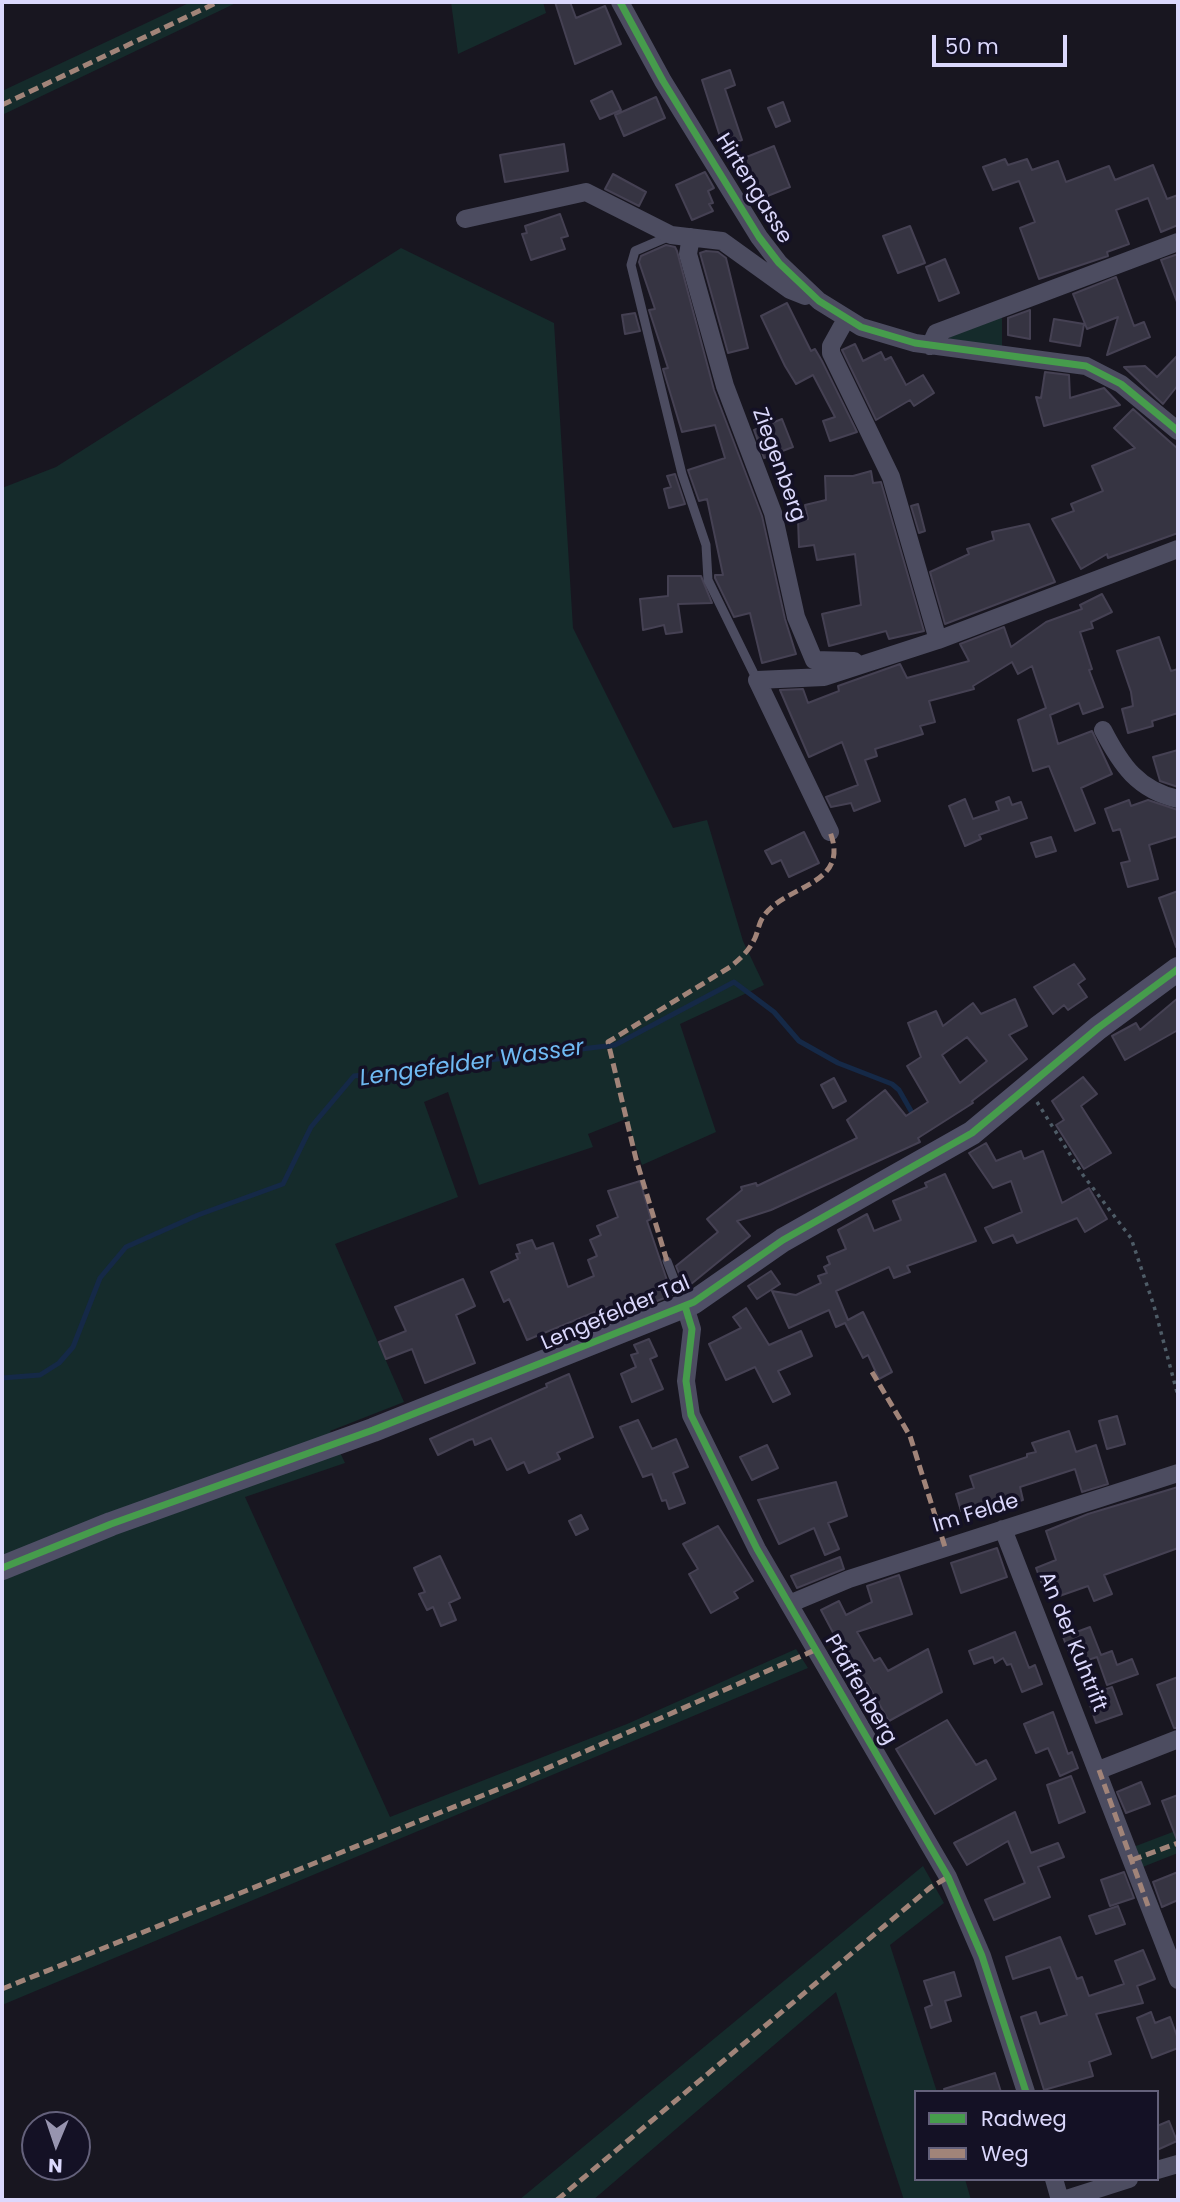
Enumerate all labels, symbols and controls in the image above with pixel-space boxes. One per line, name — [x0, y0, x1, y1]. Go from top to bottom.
scale bar — [935, 21, 1070, 65]
text: 50 m — [945, 32, 999, 61]
street label: Hirtengasse — [709, 129, 797, 249]
street label: Ziegenberg — [746, 405, 810, 525]
water label: Lengefelder Wasser — [358, 1035, 586, 1093]
street label: Lengefelder Tal — [538, 1271, 694, 1357]
street label: Im Felde — [930, 1489, 1022, 1539]
street label: An der Kuhtrift — [1033, 1568, 1111, 1716]
street label: Pfaffenberg — [818, 1631, 902, 1749]
legend — [914, 2090, 1159, 2181]
text: Radweg — [981, 2104, 1067, 2133]
north arrow — [21, 2111, 91, 2181]
text: Weg — [981, 2139, 1029, 2168]
text: N — [48, 2152, 63, 2179]

